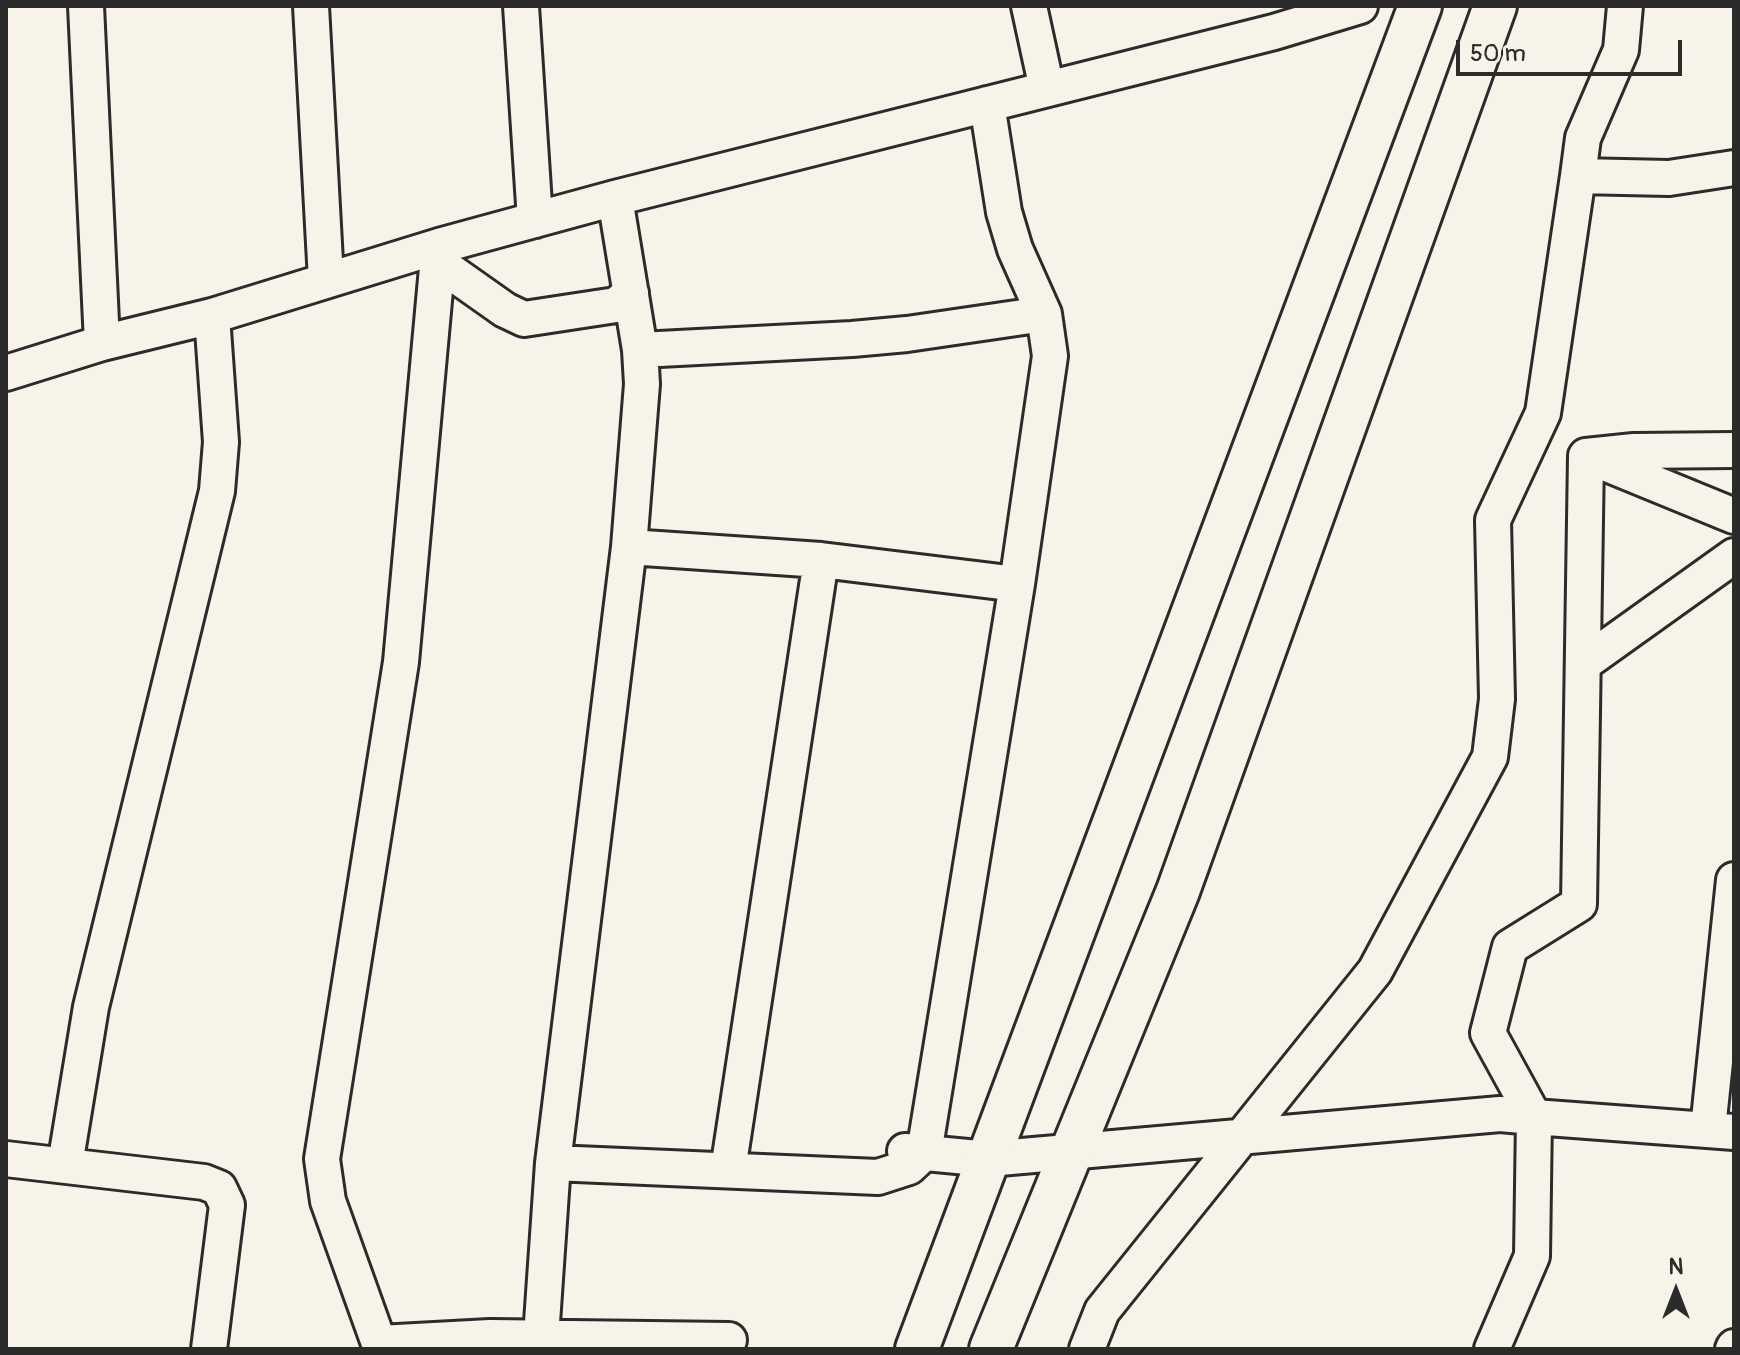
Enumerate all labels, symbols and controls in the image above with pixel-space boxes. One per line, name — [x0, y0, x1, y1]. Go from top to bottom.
scale bar — [1460, 24, 1686, 74]
text: 50 m — [1470, 39, 1526, 68]
north arrow — [1636, 1251, 1716, 1331]
text: N — [1669, 1253, 1683, 1281]

